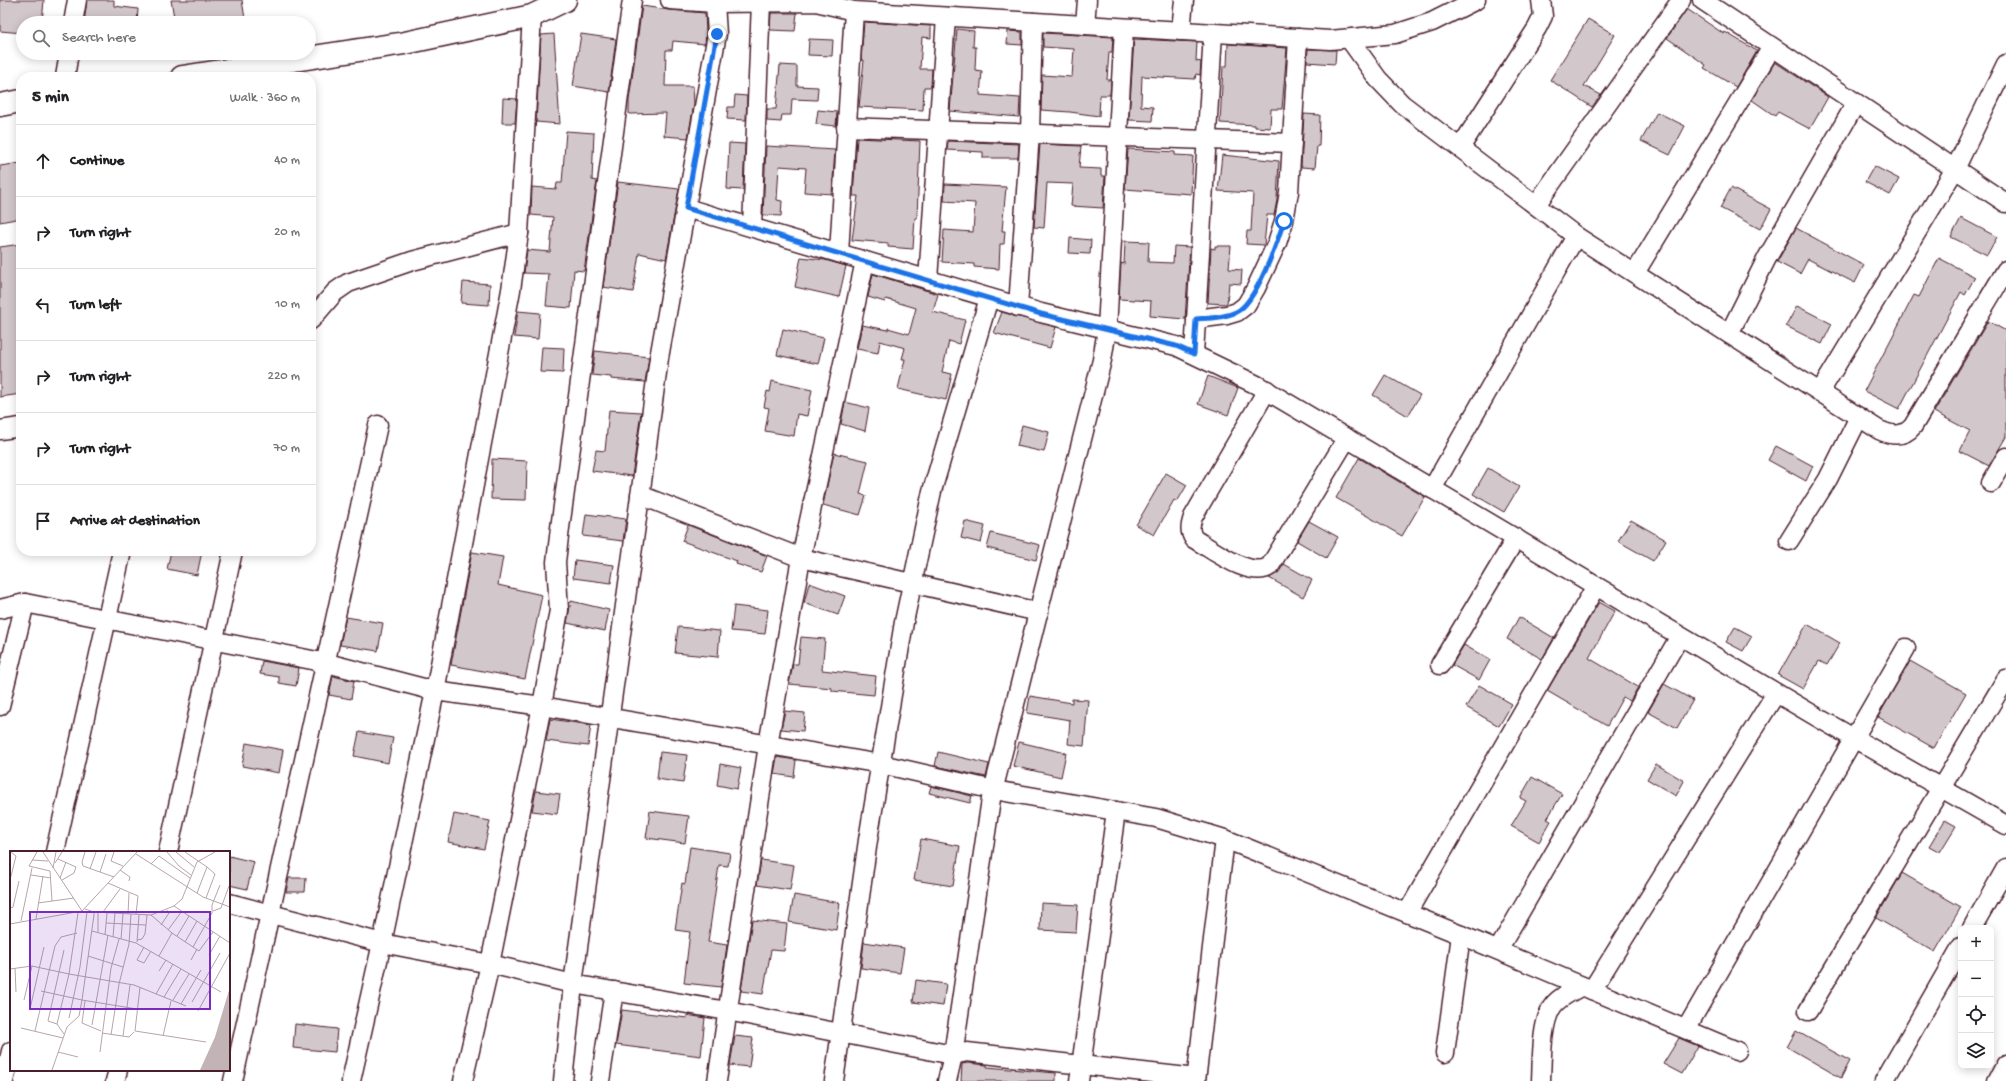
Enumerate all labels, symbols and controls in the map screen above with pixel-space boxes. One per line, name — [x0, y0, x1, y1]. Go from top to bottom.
search box — [16, 16, 316, 60]
route end — [708, 25, 726, 43]
icon: search — [30, 27, 52, 49]
text: Search here — [62, 29, 136, 47]
text: 5 min — [32, 88, 69, 108]
text: Walk · 360 m — [230, 91, 300, 106]
icon: ahead — [32, 150, 54, 172]
text: Continue — [70, 152, 124, 170]
text: 40 m — [274, 153, 300, 168]
route start — [1275, 212, 1293, 230]
icon: right — [32, 222, 54, 244]
text: Turn right — [70, 224, 130, 242]
text: 20 m — [274, 225, 300, 240]
icon: left — [32, 294, 54, 316]
text: Turn left — [70, 296, 121, 314]
text: 10 m — [275, 297, 300, 312]
icon: right — [32, 366, 54, 388]
text: Turn right — [70, 368, 130, 386]
text: 220 m — [268, 369, 300, 384]
icon: right — [32, 438, 54, 460]
text: Turn right — [70, 440, 130, 458]
text: 70 m — [274, 441, 300, 456]
icon: arrive — [32, 510, 54, 532]
text: Arrive at destination — [70, 512, 200, 530]
inset map — [10, 851, 230, 1071]
map controls — [1958, 925, 1994, 1069]
button: + — [1958, 925, 1994, 961]
button: − — [1958, 961, 1994, 997]
button: locate — [1958, 997, 1994, 1033]
button: layers — [1958, 1033, 1994, 1069]

